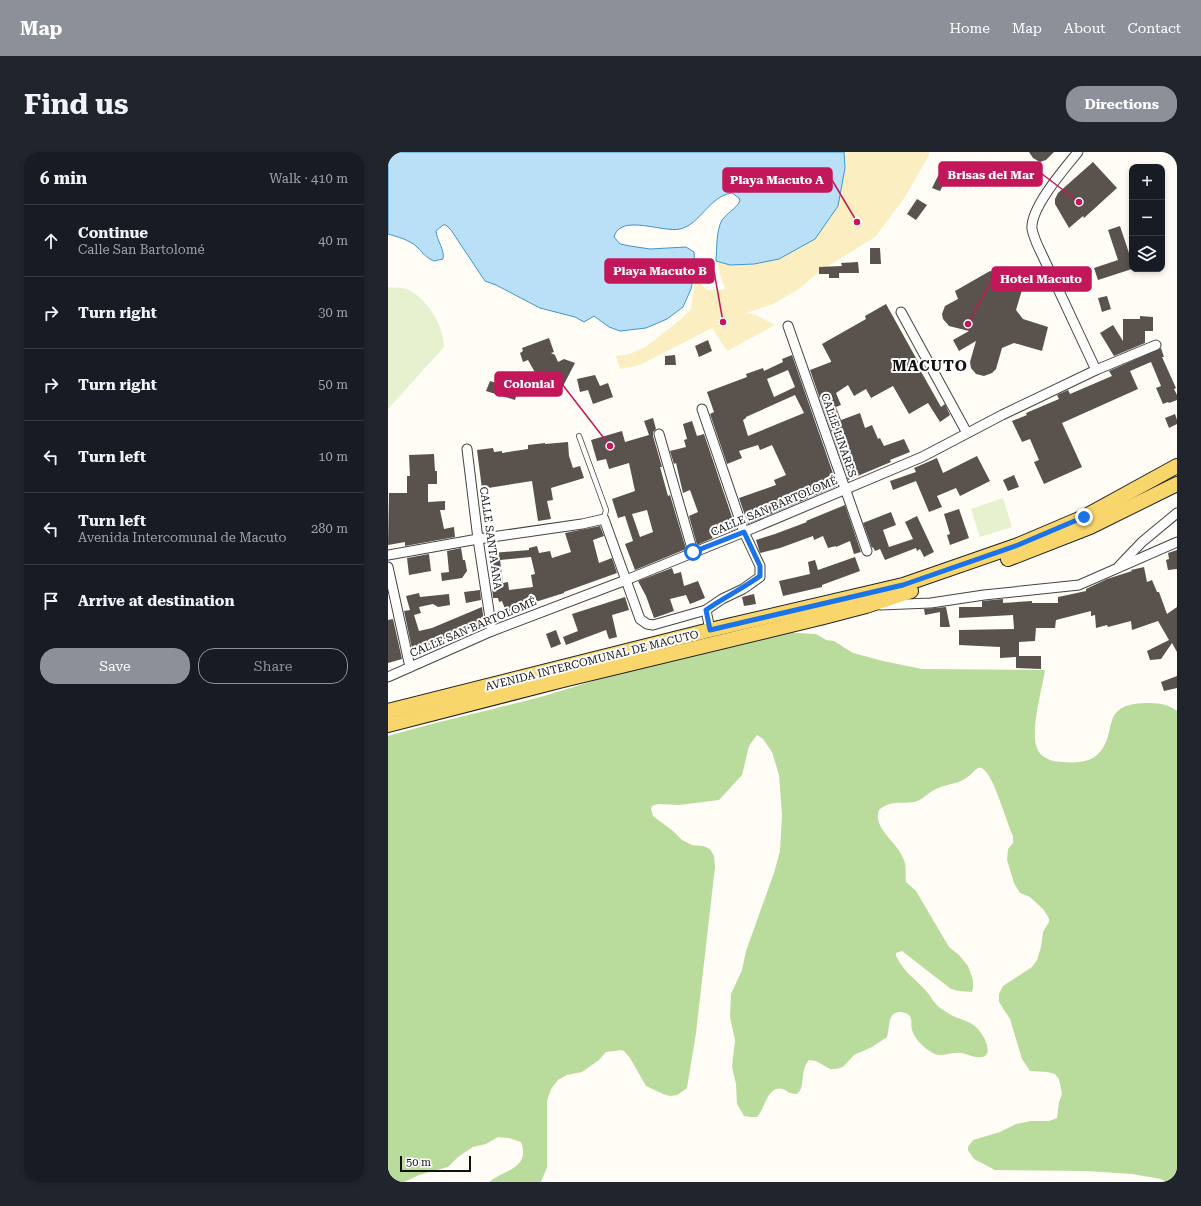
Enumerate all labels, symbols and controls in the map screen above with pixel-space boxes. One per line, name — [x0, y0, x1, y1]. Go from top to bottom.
text: Map — [20, 17, 62, 40]
text: Home — [949, 20, 990, 36]
text: Map — [1012, 20, 1042, 36]
text: About — [1064, 20, 1106, 36]
text: Contact — [1128, 20, 1181, 36]
button: Directions — [1066, 86, 1177, 122]
text: Find us — [24, 88, 128, 121]
callout: Brisas del Mar — [939, 162, 1042, 186]
map controls — [1129, 164, 1165, 272]
button: + — [1129, 164, 1165, 200]
text: 6 min — [40, 168, 87, 188]
callout: Playa Macuto A — [723, 168, 832, 192]
text: Brisas del Mar — [948, 168, 1035, 182]
text: Walk · 410 m — [269, 171, 348, 186]
text: Playa Macuto A — [730, 173, 824, 187]
button: − — [1129, 200, 1165, 236]
text: Continue — [78, 224, 148, 242]
icon: ahead — [40, 230, 62, 252]
text: 40 m — [318, 233, 348, 248]
button: layers — [1129, 236, 1165, 272]
text: Calle San Bartolomé — [78, 242, 205, 257]
callout: Playa Macuto B — [605, 259, 714, 283]
text: Playa Macuto B — [613, 264, 707, 278]
callout: Hotel Macuto — [992, 267, 1091, 291]
text: Hotel Macuto — [1000, 272, 1082, 286]
icon: right — [40, 302, 62, 324]
text: Turn right — [78, 304, 157, 322]
text: 30 m — [318, 305, 348, 320]
district label: MACUTO — [892, 357, 968, 375]
callout: Colonial — [495, 372, 562, 396]
icon: right — [40, 374, 62, 396]
text: Turn right — [78, 376, 157, 394]
text: 50 m — [318, 377, 348, 392]
text: Colonial — [504, 377, 555, 391]
street label: CALLE LINARES — [818, 391, 859, 479]
icon: left — [40, 446, 62, 468]
text: Turn left — [78, 448, 146, 466]
text: 10 m — [318, 449, 348, 464]
street label: CALLE SAN BARTOLOMÉ — [708, 473, 840, 539]
street label: CALLE SANTA ANA — [477, 486, 504, 591]
route end — [1075, 508, 1093, 526]
text: Turn left — [78, 512, 146, 530]
icon: left — [40, 518, 62, 540]
text: 280 m — [311, 521, 348, 536]
text: Avenida Intercomunal de Macuto — [78, 530, 286, 545]
route start — [684, 543, 702, 561]
icon: arrive — [40, 590, 62, 612]
text: Arrive at destination — [78, 592, 234, 610]
street label: CALLE SAN BARTOLOMÉ — [407, 594, 539, 660]
street label: AVENIDA INTERCOMUNAL DE MACUTO — [484, 628, 700, 693]
button: Save — [40, 648, 190, 684]
button: Share — [198, 648, 348, 684]
scale bar — [400, 1154, 471, 1173]
text: 50 m — [406, 1156, 431, 1169]

